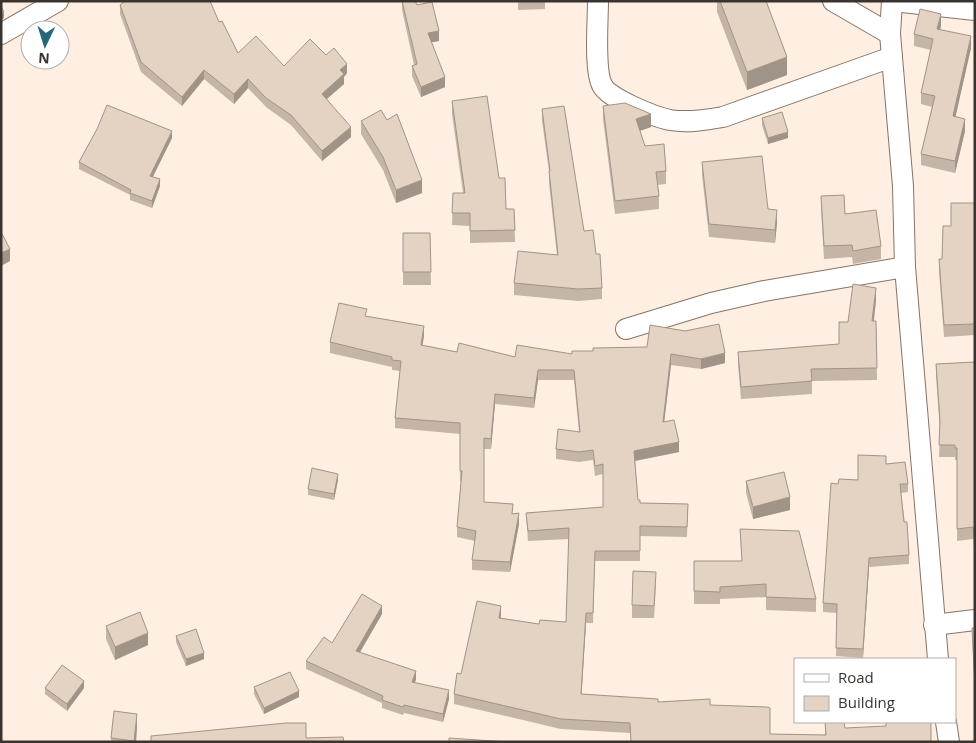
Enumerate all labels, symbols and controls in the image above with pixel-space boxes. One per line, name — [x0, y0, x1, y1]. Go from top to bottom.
north arrow — [20, 20, 70, 70]
text: N — [38, 49, 50, 68]
legend — [794, 658, 956, 723]
text: Road — [838, 667, 874, 687]
text: Building — [838, 692, 895, 712]

